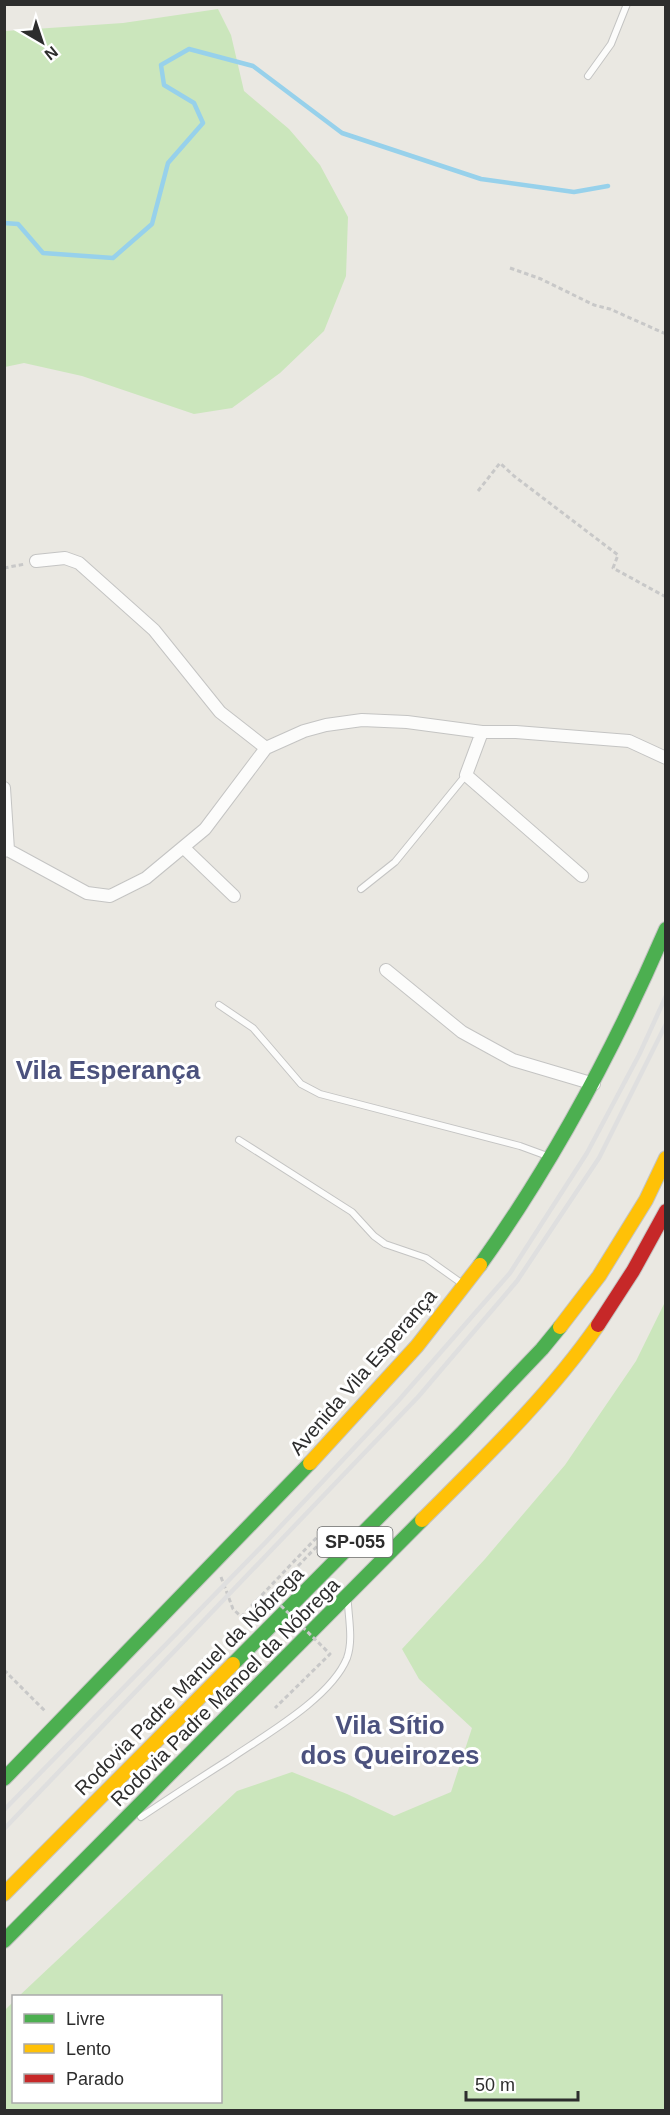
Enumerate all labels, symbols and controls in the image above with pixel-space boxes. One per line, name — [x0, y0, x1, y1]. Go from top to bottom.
north arrow — [12, 12, 72, 72]
text: N — [41, 43, 61, 64]
district label: Vila Esperança — [16, 1055, 201, 1085]
street label: Avenida Vila Esperança — [285, 1284, 441, 1459]
road number: SP-055 — [318, 1527, 392, 1557]
street label: Rodovia Padre Manuel da Nóbrega — [70, 1562, 308, 1800]
street label: Rodovia Padre Manoel da Nóbrega — [106, 1573, 344, 1811]
district label: Vila Sítio dos Queirozes — [300, 1710, 480, 1770]
legend — [12, 1995, 222, 2103]
text: Livre — [66, 2009, 105, 2029]
text: Lento — [66, 2039, 111, 2059]
scale bar — [466, 2064, 578, 2102]
text: Parado — [66, 2069, 124, 2089]
text: 50 m — [475, 2075, 515, 2095]

